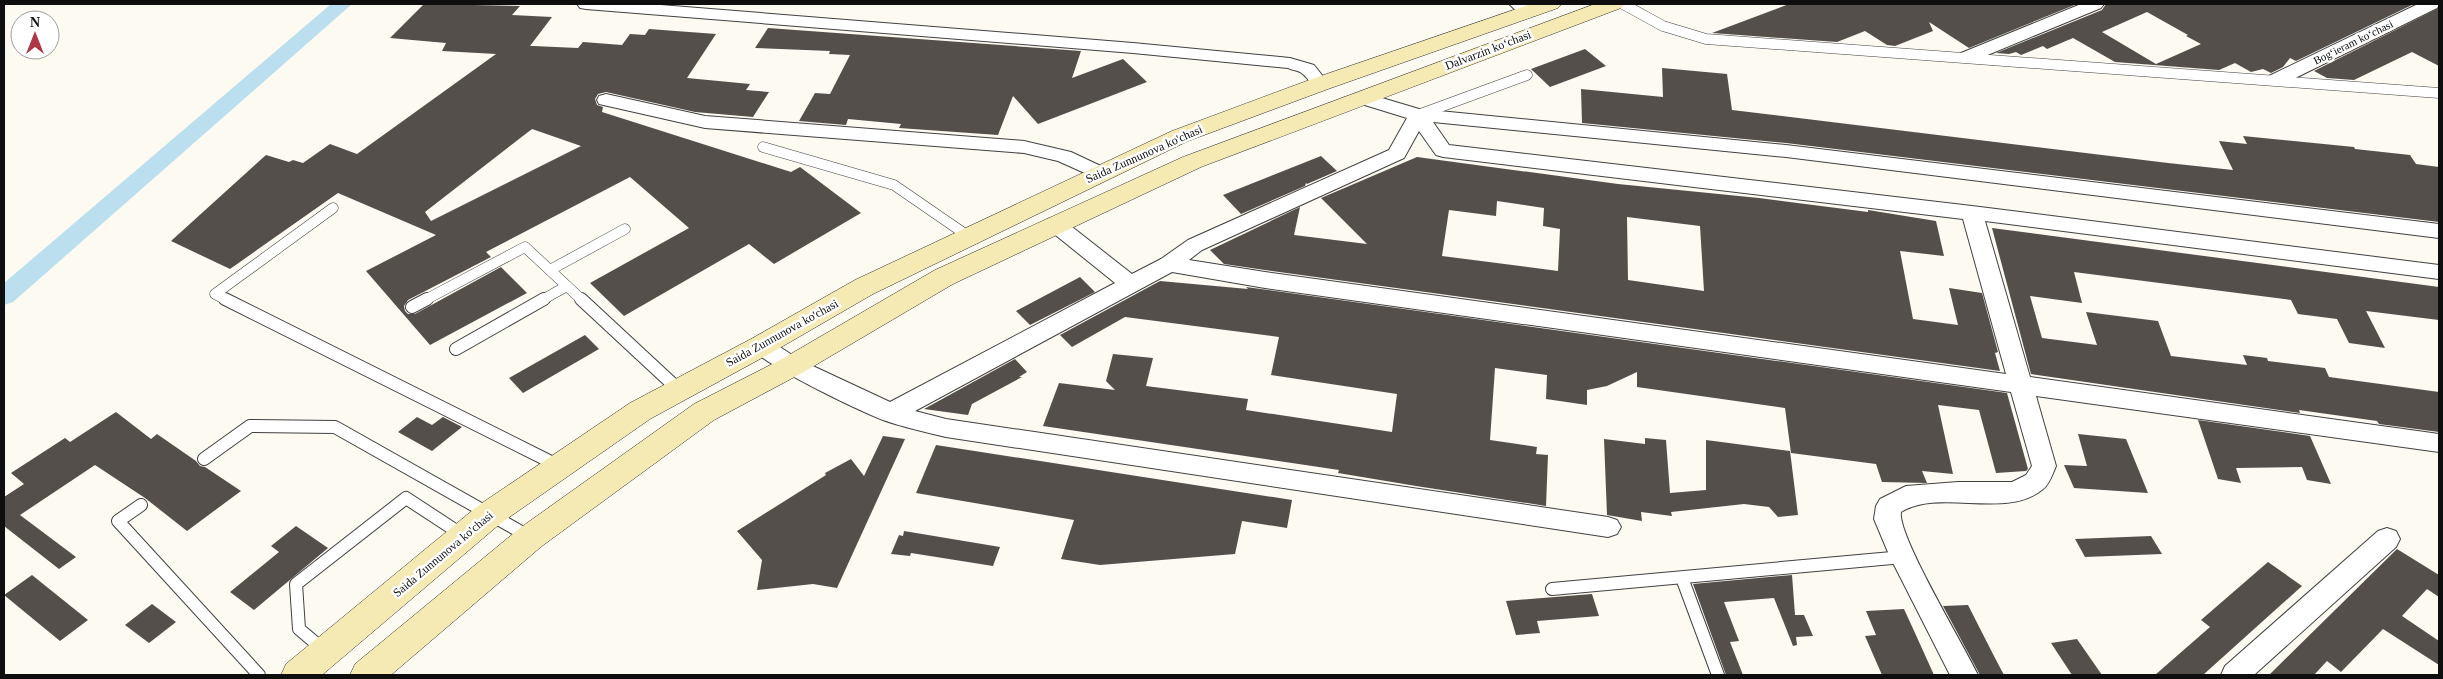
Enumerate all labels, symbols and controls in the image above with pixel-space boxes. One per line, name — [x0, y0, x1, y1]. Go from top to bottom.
north arrow — [10, 10, 60, 60]
text: N — [30, 15, 40, 30]
street label: Bogʻieram koʻchasi — [2311, 18, 2395, 66]
street label: Dalvarzin koʻchasi — [1443, 27, 1534, 73]
street label: Saida Zunnunova ko'chasi — [1084, 122, 1205, 186]
street label: Saida Zunnunova ko'chasi — [723, 296, 841, 370]
street label: Saida Zunnunova ko'chasi — [390, 508, 496, 600]

